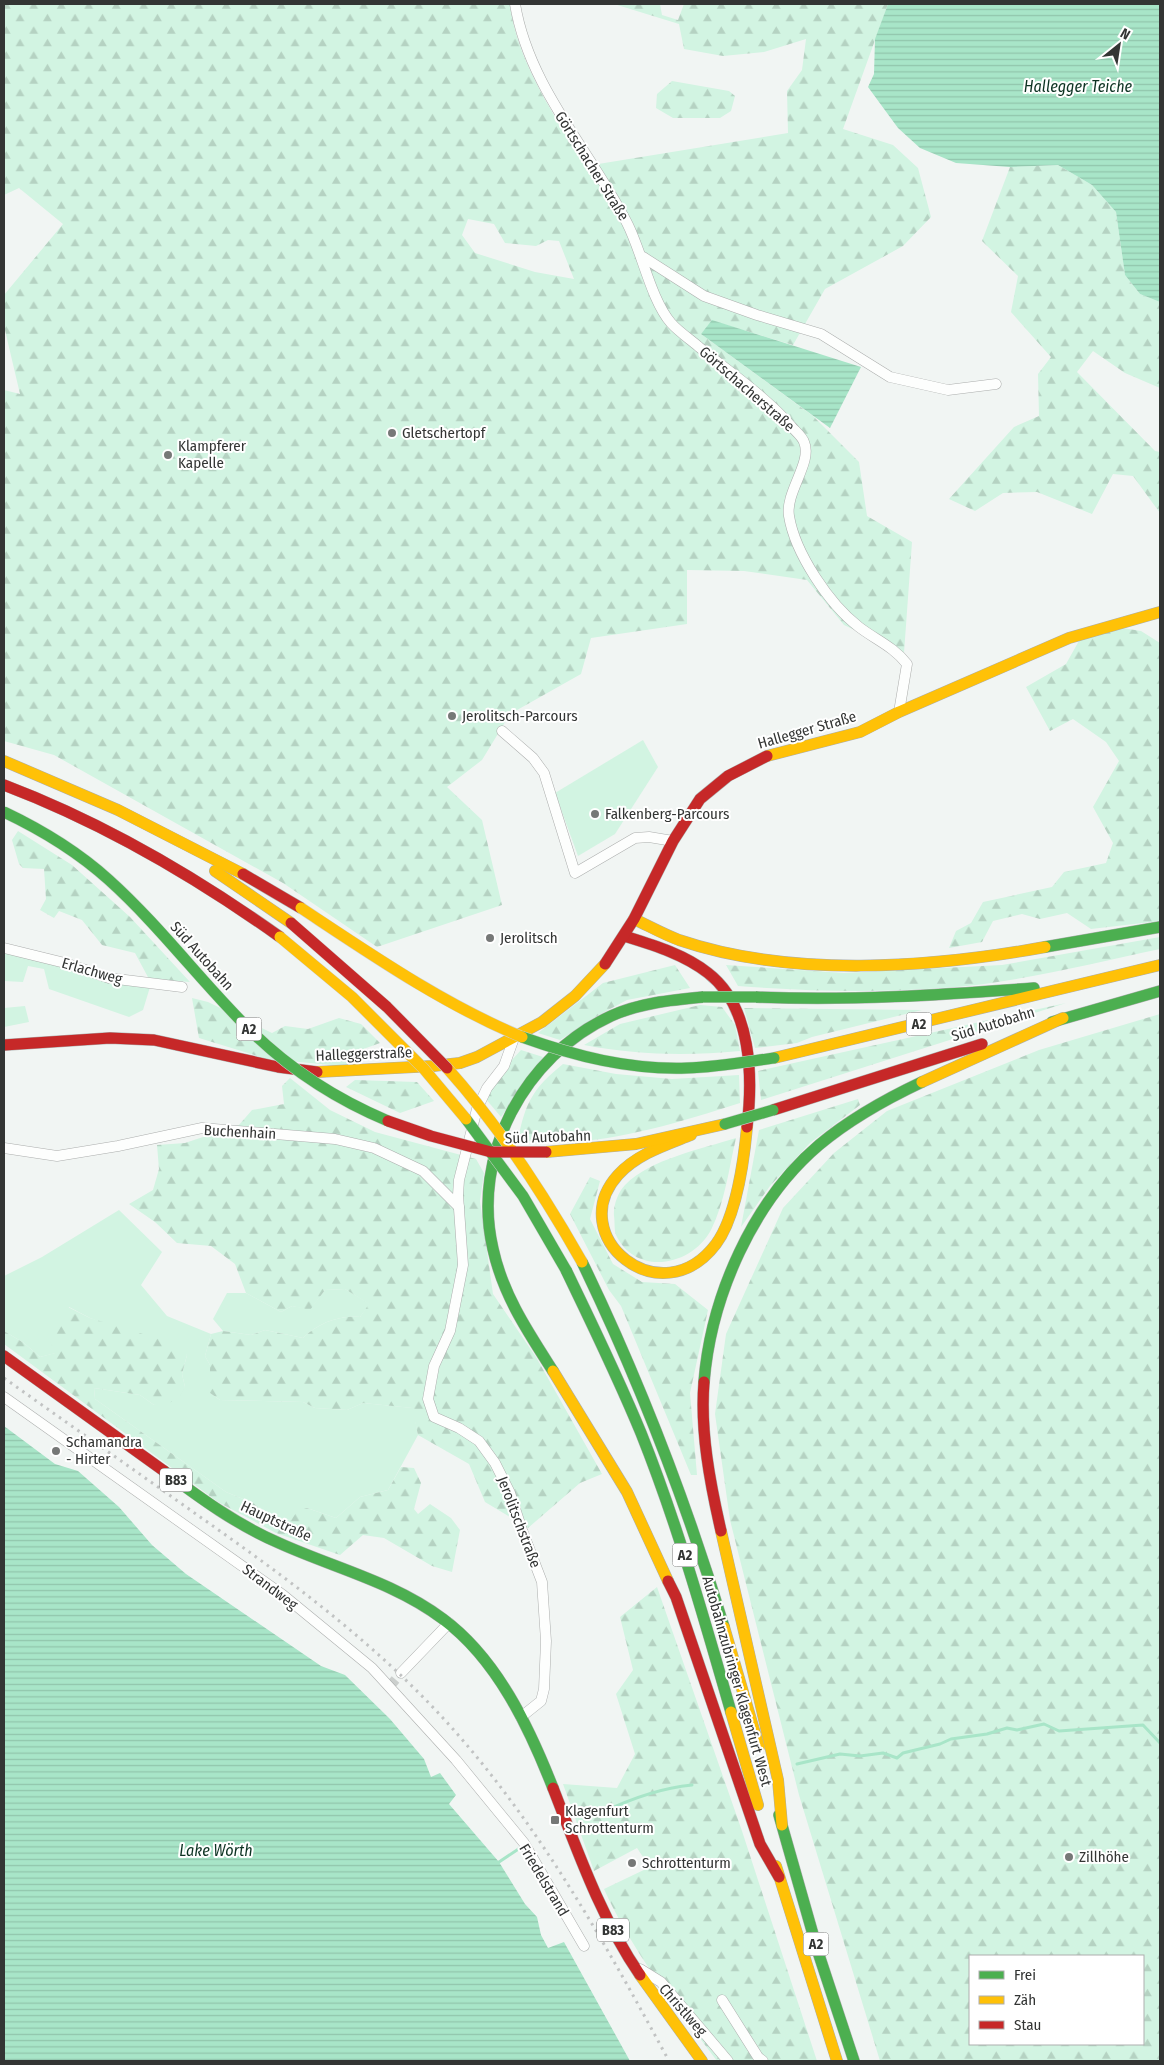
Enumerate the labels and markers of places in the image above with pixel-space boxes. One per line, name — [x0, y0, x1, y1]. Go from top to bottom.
place label: Gletschertopf — [402, 424, 487, 442]
marker: Gletschertopf — [386, 427, 398, 439]
place label: Klampferer Kapelle — [178, 437, 247, 472]
marker: Klampferer Kapelle — [162, 449, 174, 461]
place label: Jerolitsch-Parcours — [462, 707, 578, 725]
marker: Jerolitsch-Parcours — [446, 710, 458, 722]
place label: Falkenberg-Parcours — [605, 805, 729, 823]
marker: Falkenberg-Parcours — [589, 808, 601, 820]
place label: Jerolitsch — [500, 929, 558, 947]
marker: Jerolitsch — [484, 932, 496, 944]
place label: Schamandra - Hirter — [66, 1433, 142, 1468]
marker: Schamandra - Hirter — [50, 1445, 62, 1457]
place label: Klagenfurt Schrottenturm — [565, 1802, 654, 1837]
marker: Klagenfurt Schrottenturm — [549, 1814, 561, 1826]
place label: Zillhöhe — [1079, 1848, 1129, 1866]
marker: Zillhöhe — [1063, 1851, 1075, 1863]
place label: Schrottenturm — [642, 1854, 731, 1872]
marker: Schrottenturm — [626, 1857, 638, 1869]

